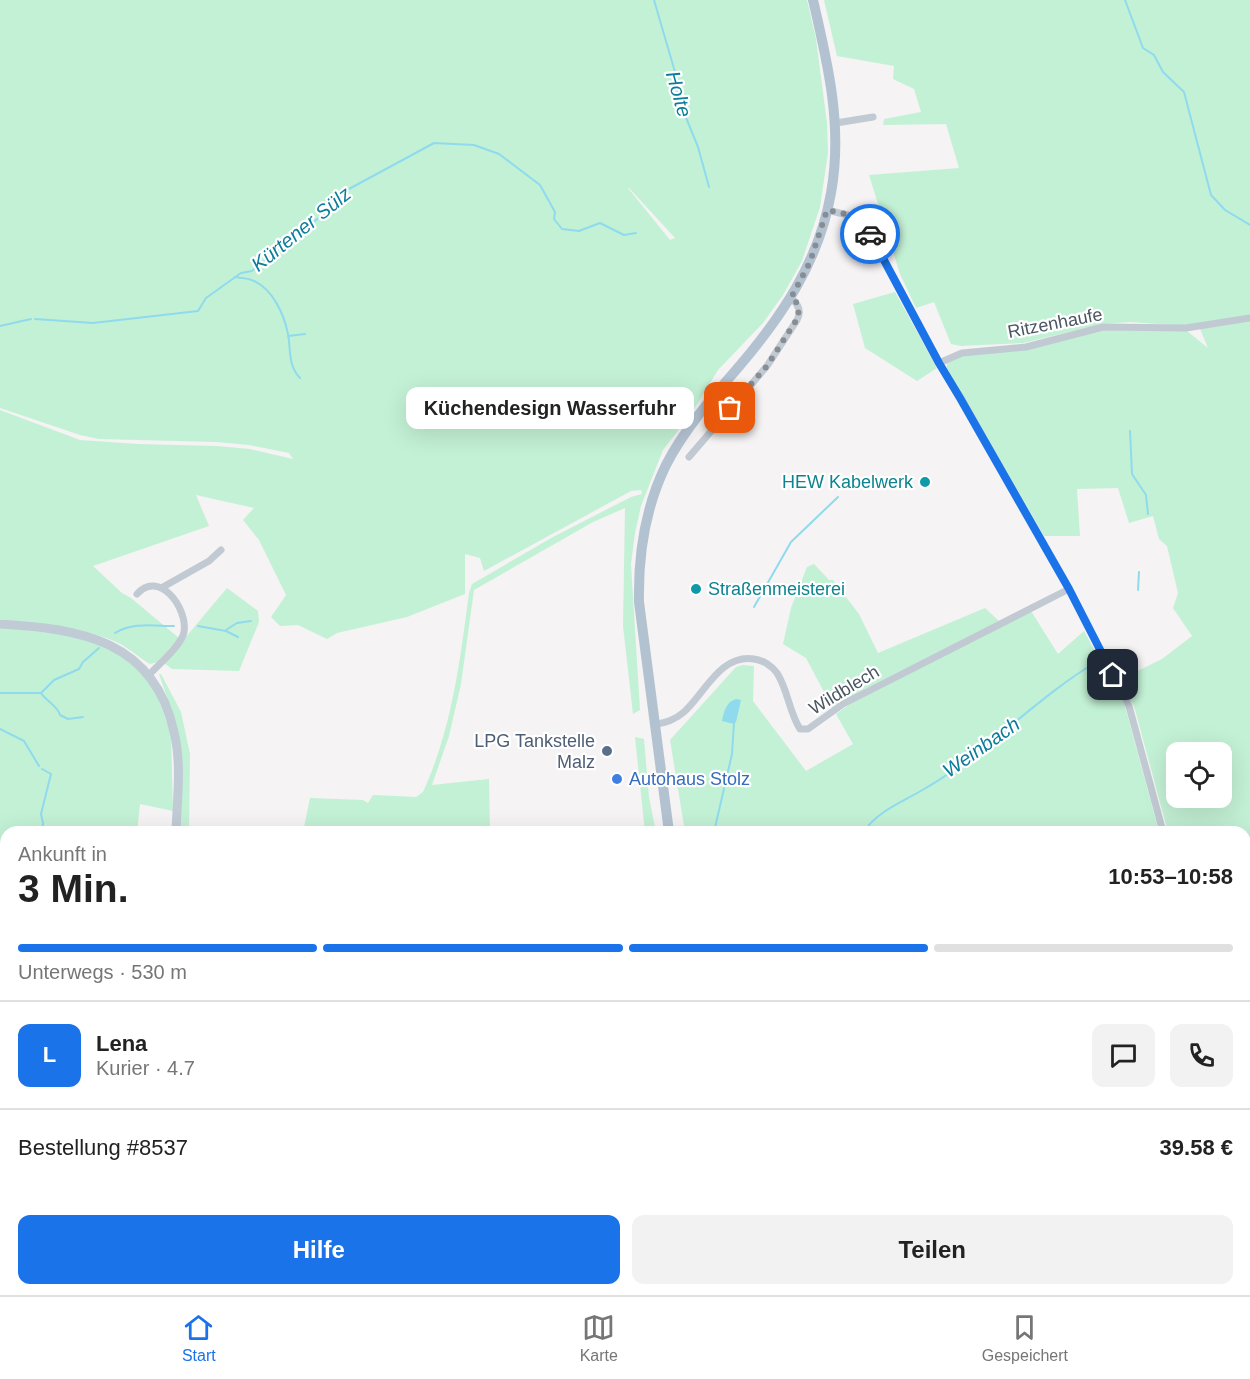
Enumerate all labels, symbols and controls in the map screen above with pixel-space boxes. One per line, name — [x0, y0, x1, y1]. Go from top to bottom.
water label: Holte — [662, 69, 696, 119]
water label: Kürtener Sülz — [247, 182, 355, 276]
courier — [840, 204, 900, 264]
icon: car — [854, 218, 887, 251]
street label: Ritzenhaufe — [1006, 304, 1104, 342]
pin — [704, 382, 755, 433]
callout: Küchendesign Wasserfuhr — [406, 387, 694, 429]
icon: bag — [713, 391, 746, 424]
text: Küchendesign Wasserfuhr — [424, 397, 676, 419]
place label: HEW Kabelwerk — [782, 472, 914, 492]
marker: HEW Kabelwerk — [918, 475, 932, 489]
place label: Straßenmeisterei — [708, 579, 845, 599]
marker: Straßenmeisterei — [689, 582, 703, 596]
pin — [1087, 649, 1138, 700]
icon: home — [1096, 658, 1129, 691]
street label: Wildblech — [805, 661, 883, 719]
water label: Weinbach — [938, 713, 1024, 781]
place label: LPG Tankstelle Malz — [474, 731, 595, 772]
map controls — [1166, 742, 1232, 808]
button: locate — [1166, 742, 1232, 808]
marker: LPG Tankstelle Malz — [600, 744, 614, 758]
place label: Autohaus Stolz — [629, 769, 750, 789]
marker: Autohaus Stolz — [610, 772, 624, 786]
text: Ankunft in — [18, 843, 107, 865]
text: 10:53–10:58 — [1108, 864, 1233, 889]
text: 3 Min. — [18, 867, 129, 910]
text: Unterwegs · 530 m — [18, 961, 187, 983]
button: chat — [1092, 1024, 1155, 1087]
button: phone — [1170, 1024, 1233, 1087]
text: Lena — [96, 1031, 147, 1056]
text: L — [43, 1042, 56, 1067]
text: Kurier · 4.7 — [96, 1057, 195, 1079]
text: Bestellung #8537 — [18, 1135, 188, 1160]
text: 39.58 € — [1160, 1135, 1233, 1160]
button: Hilfe — [18, 1215, 620, 1284]
button: Teilen — [632, 1215, 1233, 1284]
tab: Start — [182, 1311, 216, 1365]
tab: Karte — [580, 1311, 618, 1365]
tab: Gespeichert — [982, 1311, 1068, 1365]

